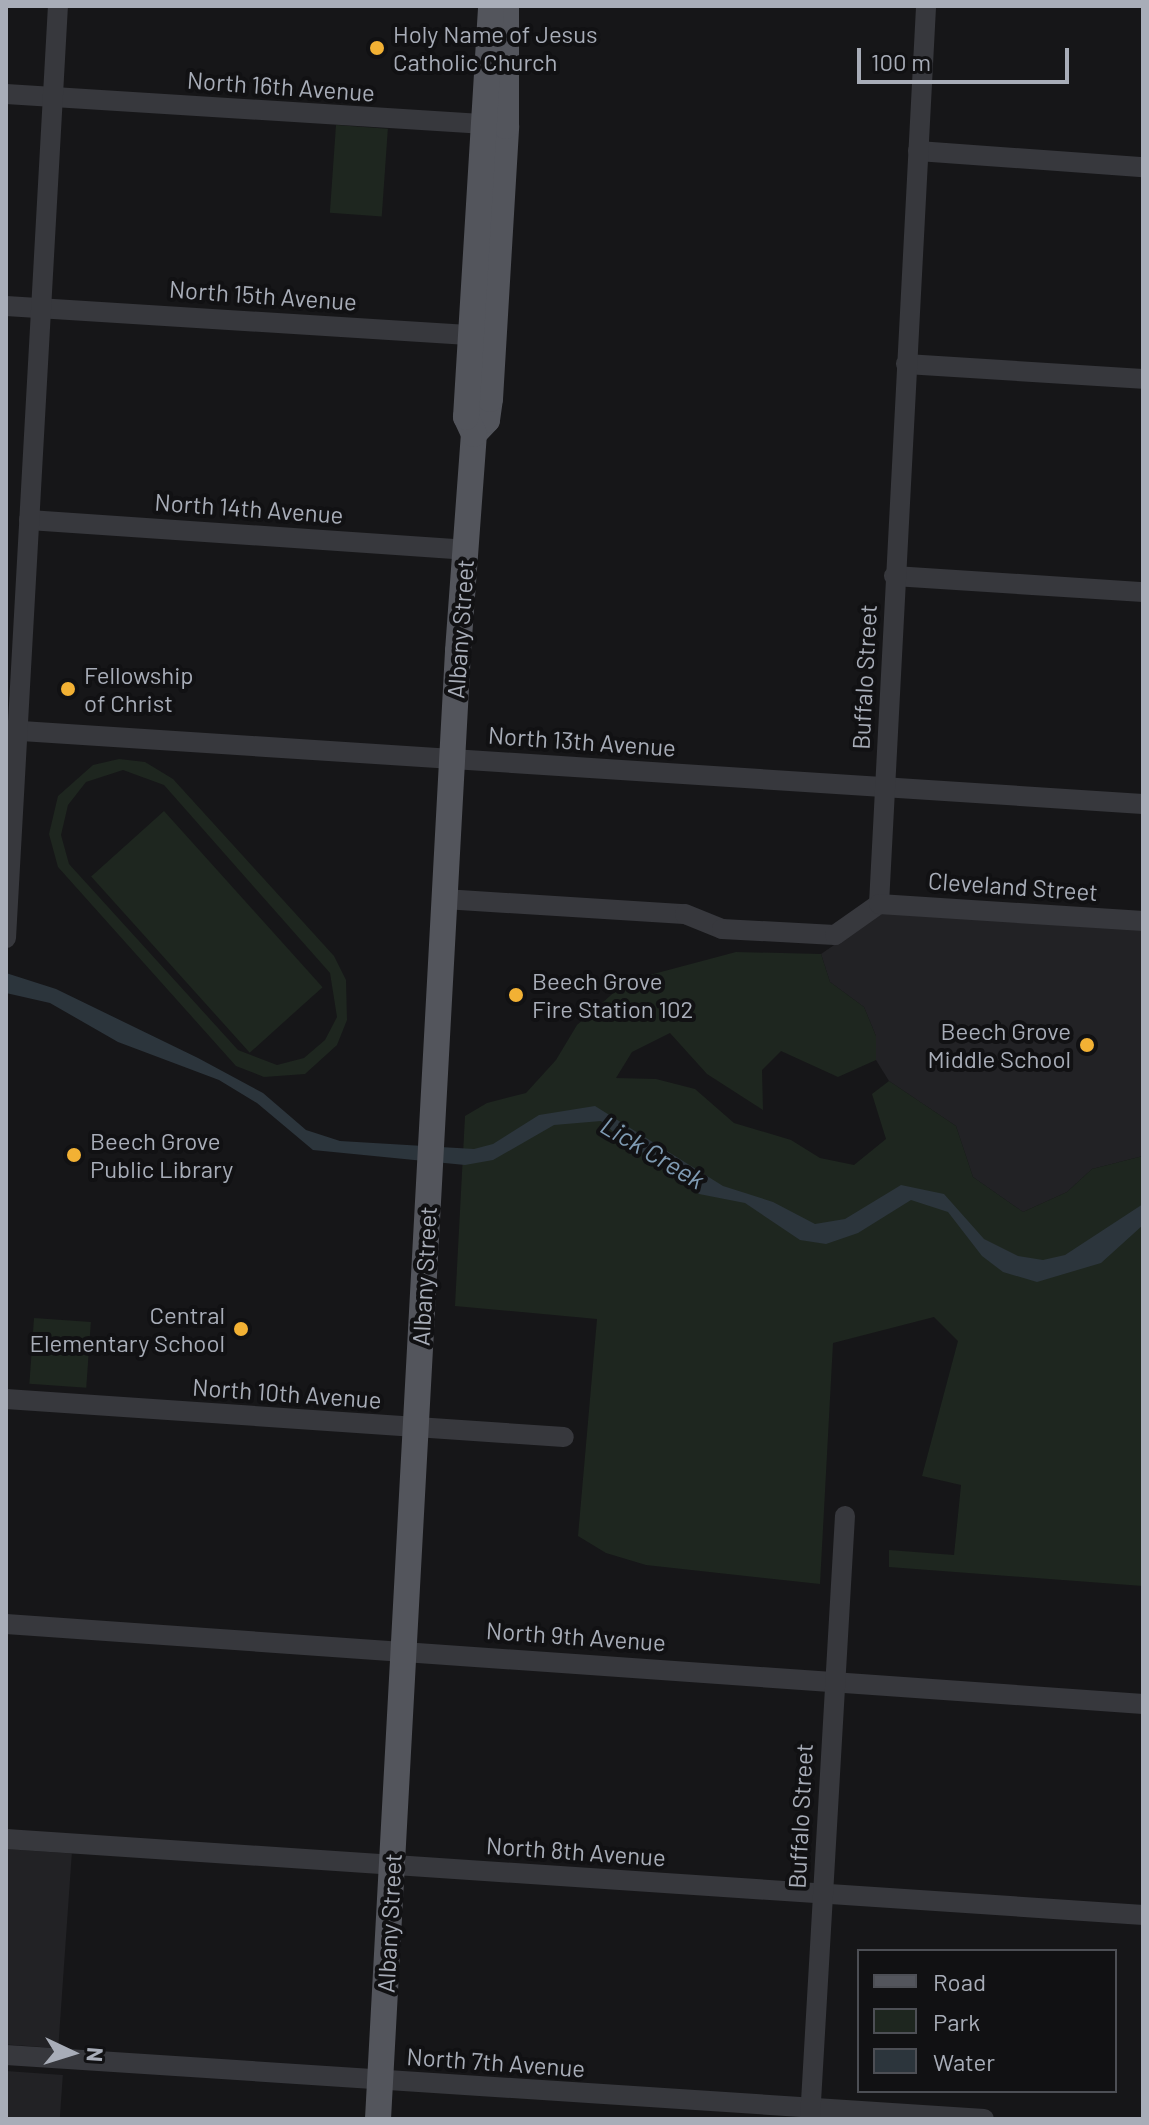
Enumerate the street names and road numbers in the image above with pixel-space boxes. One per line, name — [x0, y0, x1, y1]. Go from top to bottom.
street label: North 16th Avenue — [186, 65, 376, 107]
street label: North 15th Avenue — [168, 274, 358, 316]
street label: North 14th Avenue — [154, 487, 344, 529]
street label: Albany Street — [441, 558, 479, 700]
street label: Buffalo Street — [846, 604, 882, 750]
street label: North 13th Avenue — [487, 720, 677, 762]
street label: Cleveland Street — [927, 866, 1099, 906]
street label: Albany Street — [406, 1206, 442, 1346]
street label: North 10th Avenue — [191, 1372, 383, 1414]
street label: North 9th Avenue — [485, 1615, 667, 1657]
street label: Buffalo Street — [782, 1743, 818, 1889]
street label: North 8th Avenue — [485, 1830, 667, 1872]
street label: Albany Street — [371, 1853, 407, 1993]
street label: North 7th Avenue — [406, 2041, 586, 2083]

